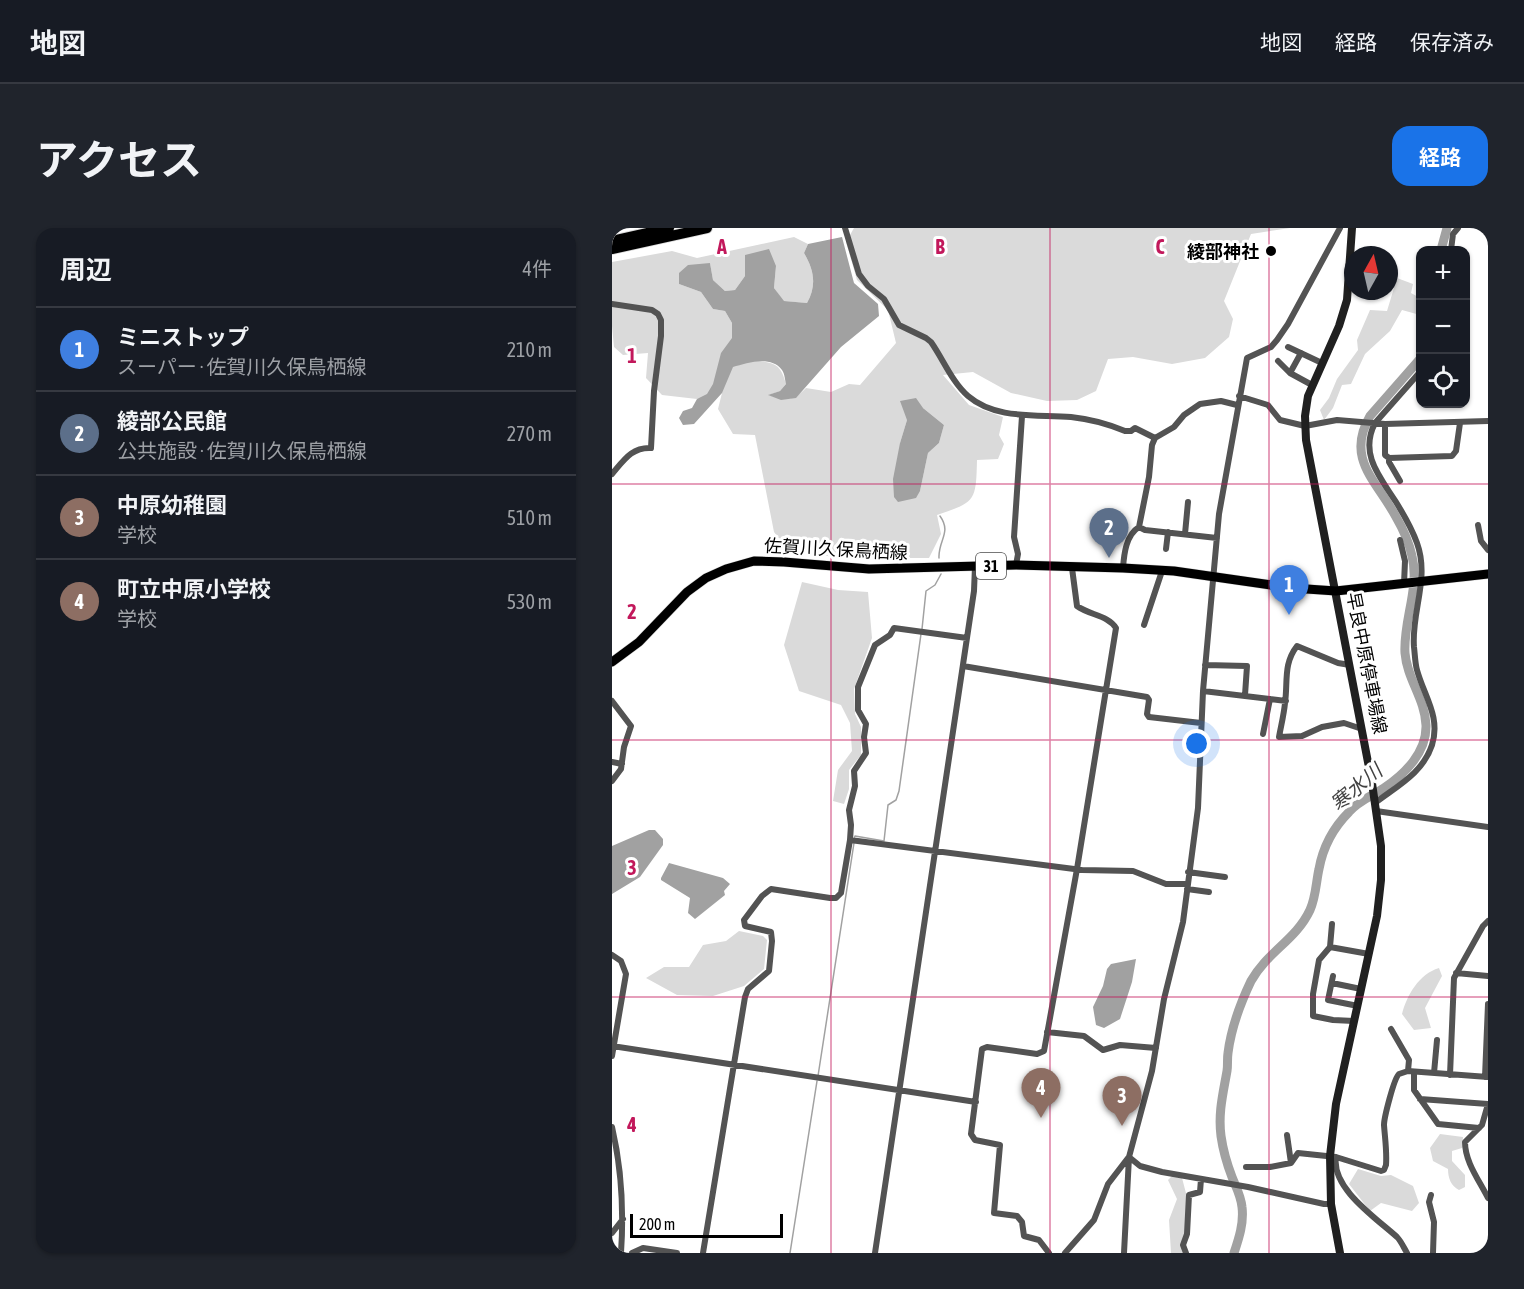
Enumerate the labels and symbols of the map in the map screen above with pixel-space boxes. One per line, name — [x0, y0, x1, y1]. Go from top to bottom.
text: A — [716, 235, 727, 258]
text: B — [935, 235, 945, 258]
text: C — [1156, 235, 1165, 258]
place label: 綾部神社 — [1187, 241, 1259, 262]
marker: 綾部神社 — [1264, 244, 1278, 258]
north arrow — [1344, 246, 1398, 300]
text: 1 — [627, 344, 637, 367]
pin: 2 — [1090, 508, 1128, 558]
street label: 佐賀川久保鳥栖線 — [764, 535, 908, 563]
road number: 31 — [976, 553, 1006, 579]
pin: 1 — [1270, 566, 1308, 615]
street label: 早良中原停車場線 — [1343, 590, 1391, 736]
text: 2 — [627, 600, 637, 623]
your location — [1182, 729, 1211, 758]
water label: 寒水川 — [1326, 758, 1388, 815]
text: 3 — [627, 856, 637, 879]
pin: 4 — [1022, 1068, 1060, 1118]
pin: 3 — [1102, 1076, 1142, 1126]
text: 4 — [626, 1113, 637, 1136]
scale bar — [630, 1211, 783, 1238]

